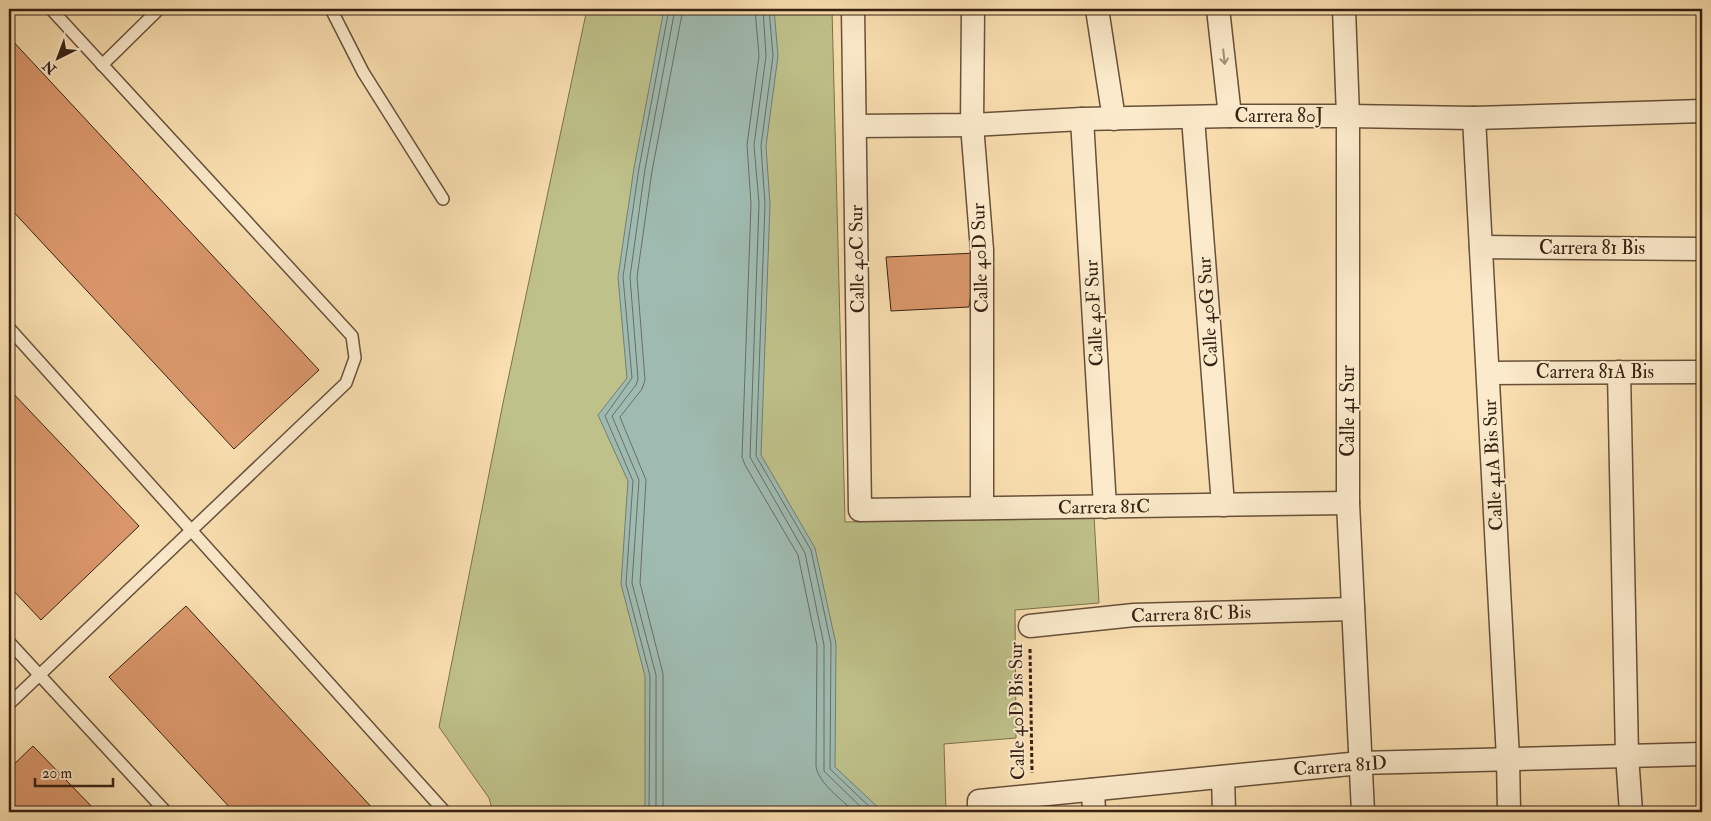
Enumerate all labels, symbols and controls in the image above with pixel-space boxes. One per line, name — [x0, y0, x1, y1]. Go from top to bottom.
north arrow — [32, 32, 82, 82]
one-way arrow — [1219, 49, 1229, 65]
text: N — [39, 56, 61, 78]
street label: Carrera 80J — [1235, 104, 1324, 128]
street label: Calle 40D Sur — [966, 203, 994, 313]
street label: Calle 40C Sur — [844, 205, 870, 313]
street label: Carrera 81 Bis — [1539, 236, 1645, 260]
street label: Calle 40G Sur — [1192, 256, 1224, 368]
street label: Calle 40F Sur — [1079, 259, 1109, 367]
street label: Carrera 81A Bis — [1536, 360, 1654, 384]
street label: Calle 41 Sur — [1336, 365, 1360, 457]
street label: Calle 41A Bis Sur — [1478, 399, 1508, 531]
street label: Carrera 81C — [1058, 494, 1150, 520]
street label: Carrera 81C Bis — [1131, 600, 1251, 628]
street label: Calle 40D Bis Sur — [1004, 642, 1030, 780]
street label: Carrera 81D — [1292, 751, 1388, 781]
scale bar — [35, 756, 112, 788]
text: 20 m — [42, 764, 72, 783]

